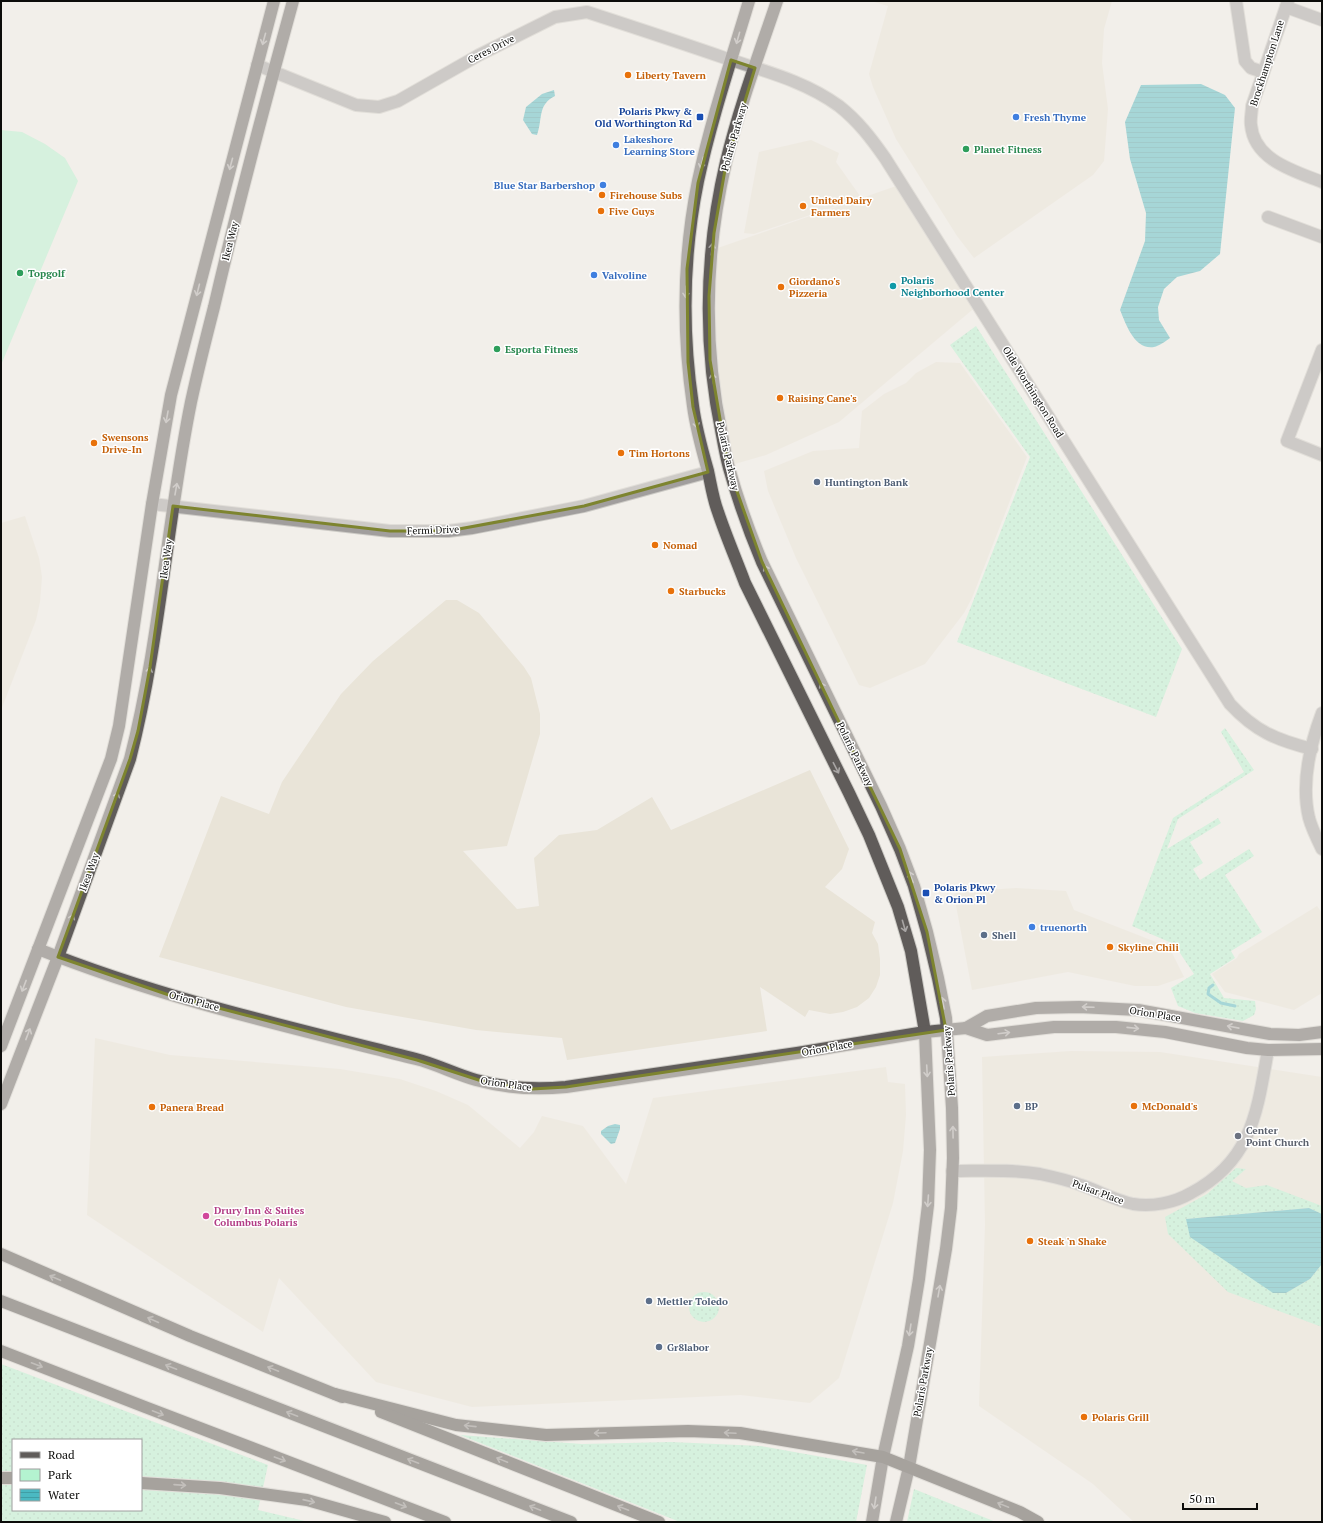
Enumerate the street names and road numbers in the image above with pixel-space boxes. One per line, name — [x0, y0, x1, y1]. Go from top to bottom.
street label: Brockhampton Lane — [1247, 18, 1287, 108]
street label: Ceres Drive — [465, 32, 517, 66]
street label: Polaris Parkway — [718, 101, 750, 173]
street label: Ikea Way — [219, 219, 241, 262]
street label: Olde Worthington Road — [1000, 344, 1067, 440]
street label: Polaris Parkway — [714, 420, 742, 493]
street label: Fermi Drive — [407, 523, 459, 537]
street label: Ikea Way — [157, 537, 175, 580]
street label: Polaris Parkway — [834, 720, 877, 789]
street label: Ikea Way — [76, 850, 102, 893]
street label: Orion Place — [167, 988, 221, 1014]
street label: Orion Place — [1128, 1004, 1182, 1024]
street label: Polaris Parkway — [940, 1025, 958, 1096]
street label: Orion Place — [800, 1037, 854, 1059]
street label: Orion Place — [480, 1074, 532, 1094]
street label: Pulsar Place — [1070, 1177, 1126, 1207]
street label: Polaris Parkway — [911, 1345, 936, 1418]

